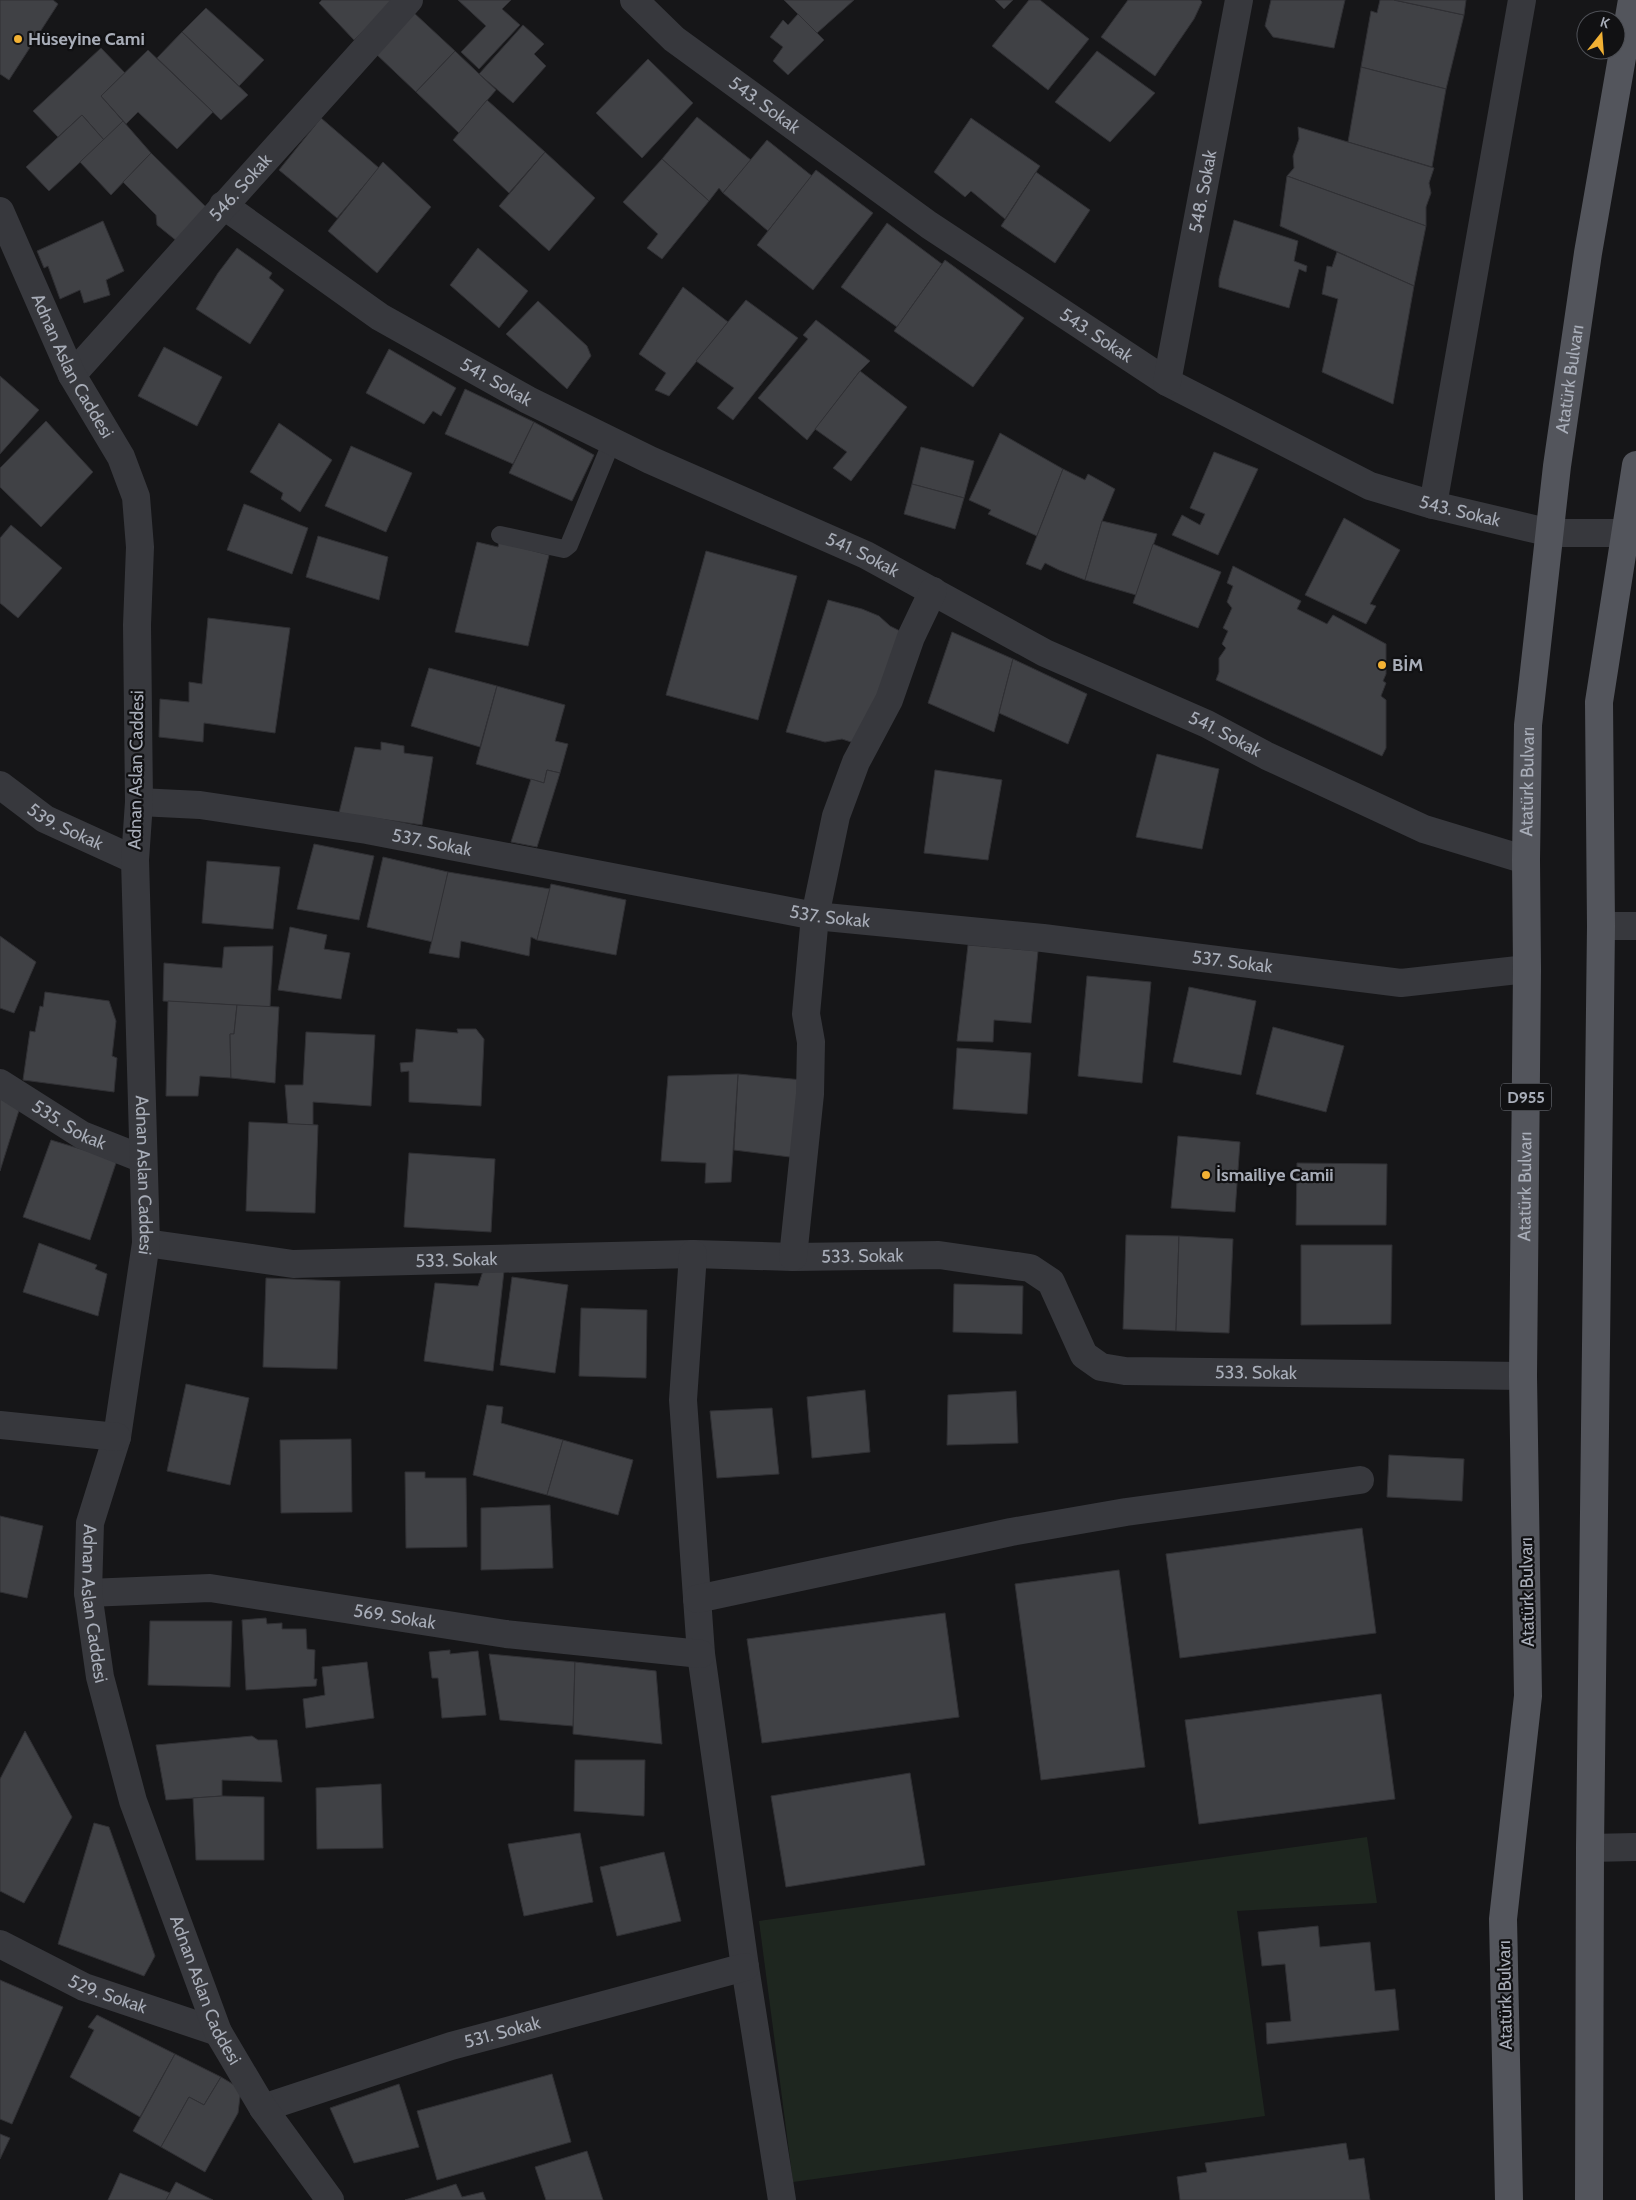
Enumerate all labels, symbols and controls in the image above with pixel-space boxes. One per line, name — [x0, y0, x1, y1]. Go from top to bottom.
north arrow — [1576, 10, 1626, 60]
text: K — [1598, 13, 1612, 33]
place label: Hüseyine Cami — [28, 28, 145, 50]
marker: Hüseyine Cami — [12, 33, 24, 45]
street label: 543. Sokak — [725, 72, 805, 139]
street label: 548. Sokak — [1184, 147, 1222, 235]
street label: 546. Sokak — [204, 149, 277, 226]
street label: Adnan Aslan Caddesi — [27, 290, 118, 442]
street label: 543. Sokak — [1056, 303, 1138, 368]
street label: Atatürk Bulvarı — [1551, 323, 1588, 435]
street label: 541. Sokak — [456, 353, 537, 411]
street label: 543. Sokak — [1416, 490, 1503, 532]
street label: 541. Sokak — [822, 528, 904, 582]
place label: BİM — [1392, 654, 1423, 676]
marker: BİM — [1376, 659, 1388, 671]
street label: Adnan Aslan Caddesi — [124, 690, 148, 850]
street label: 541. Sokak — [1185, 706, 1266, 762]
street label: Atatürk Bulvarı — [1515, 727, 1539, 837]
street label: 539. Sokak — [23, 798, 107, 855]
street label: 537. Sokak — [390, 824, 475, 861]
street label: 537. Sokak — [788, 900, 872, 932]
street label: 537. Sokak — [1191, 946, 1275, 978]
road number: D955 — [1501, 1084, 1551, 1110]
street label: 535. Sokak — [28, 1095, 110, 1155]
street label: Adnan Aslan Caddesi — [131, 1095, 157, 1256]
street label: Atatürk Bulvarı — [1513, 1132, 1536, 1241]
place label: İsmailiye Camii — [1216, 1164, 1334, 1186]
marker: İsmailiye Camii — [1200, 1169, 1212, 1181]
street label: 533. Sokak — [821, 1244, 904, 1268]
street label: 533. Sokak — [415, 1248, 499, 1272]
street label: 533. Sokak — [1215, 1361, 1298, 1384]
street label: Adnan Aslan Caddesi — [77, 1524, 112, 1685]
street label: Atatürk Bulvarı — [1515, 1537, 1539, 1647]
street label: 569. Sokak — [352, 1599, 438, 1634]
street label: Adnan Aslan Caddesi — [165, 1913, 246, 2069]
street label: Atatürk Bulvarı — [1493, 1940, 1517, 2050]
street label: 529. Sokak — [64, 1970, 151, 2019]
street label: 531. Sokak — [462, 2011, 544, 2053]

